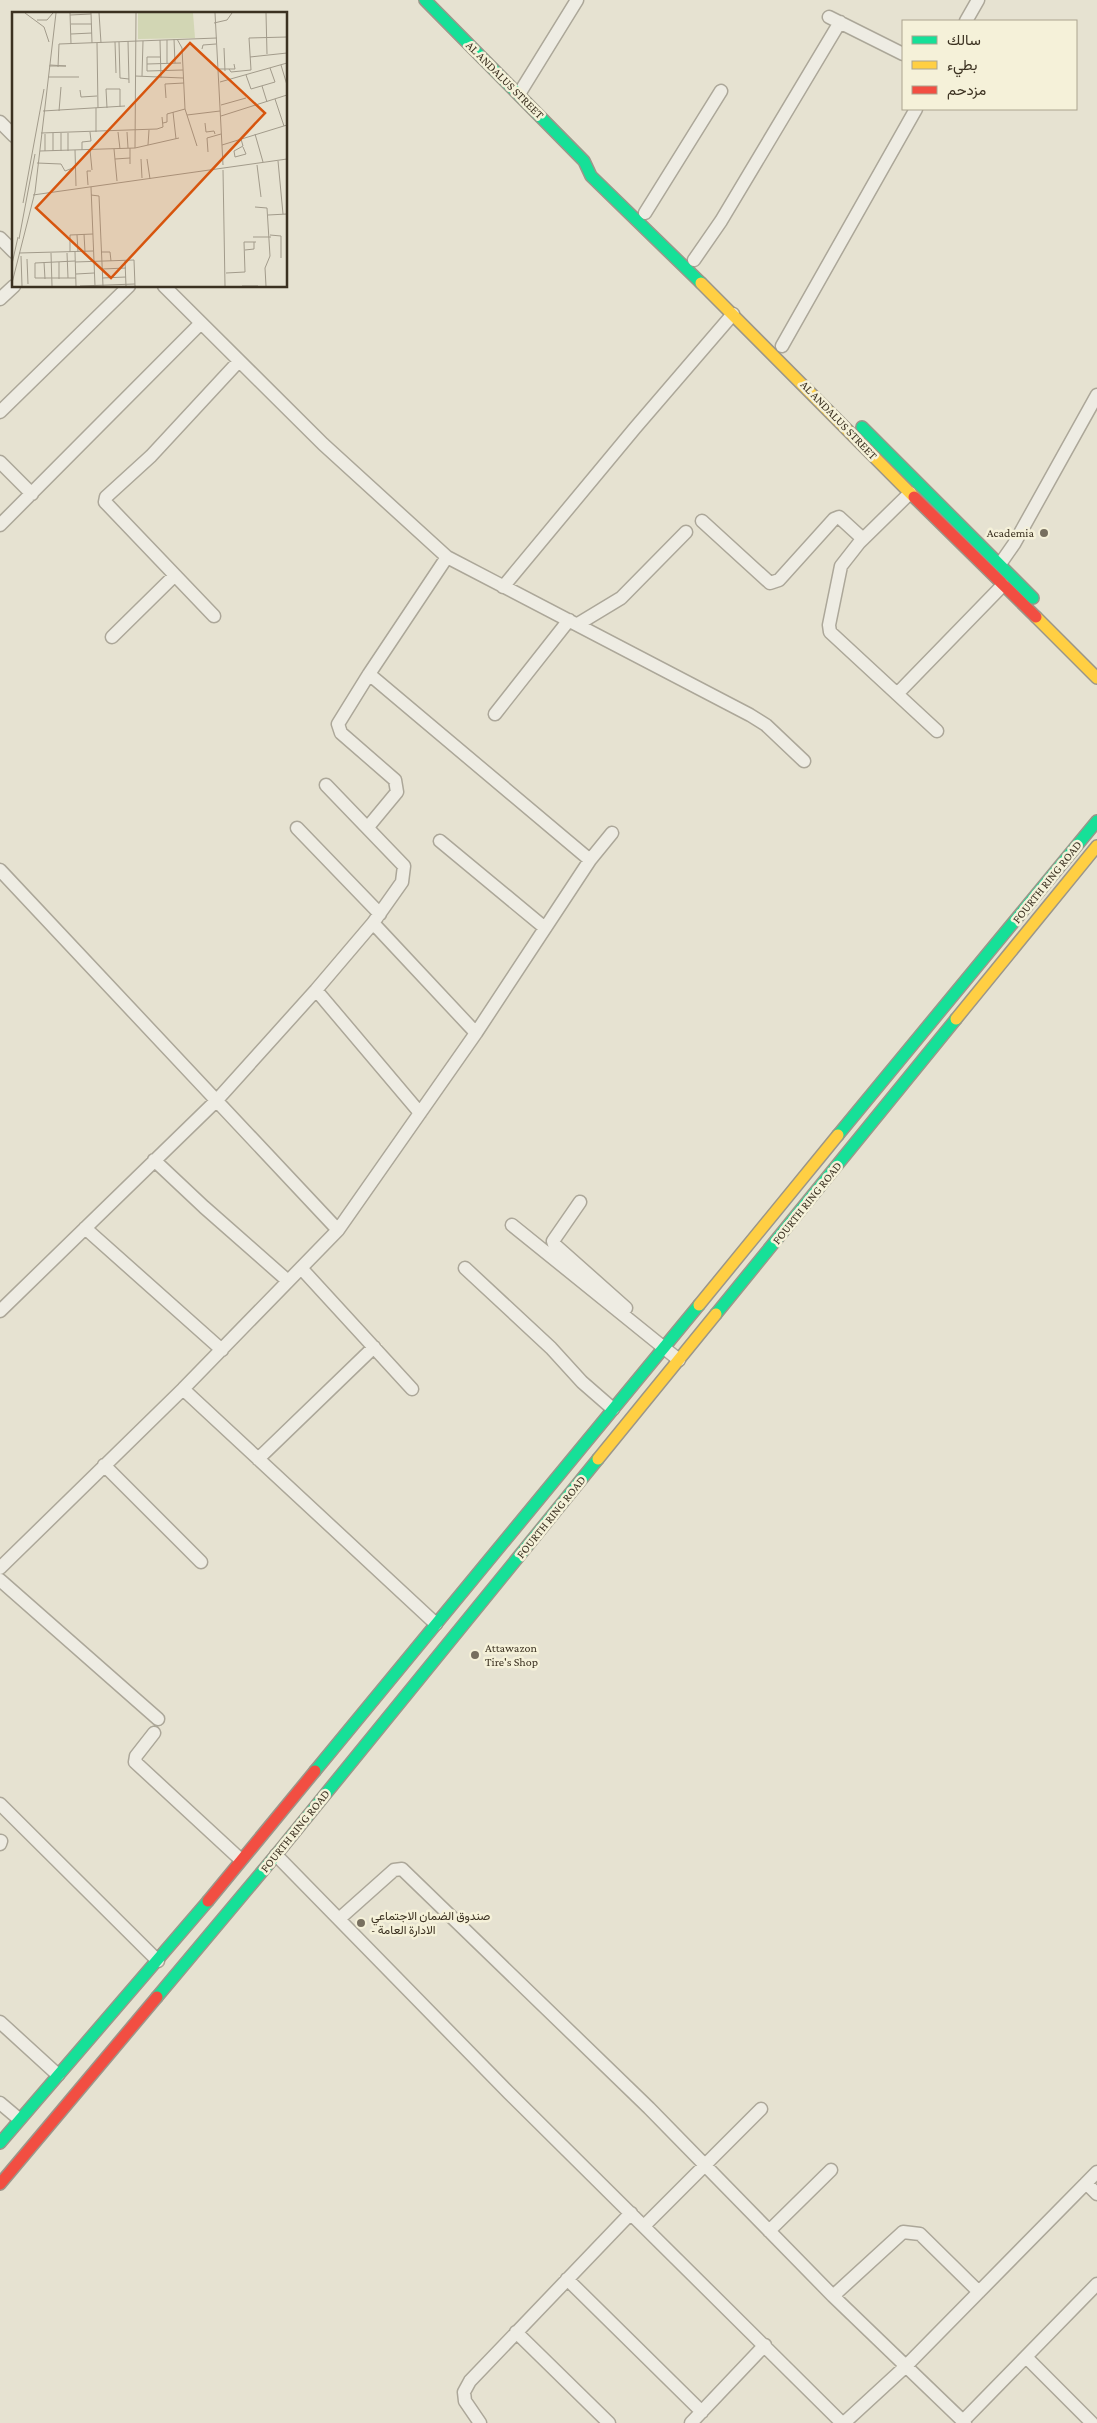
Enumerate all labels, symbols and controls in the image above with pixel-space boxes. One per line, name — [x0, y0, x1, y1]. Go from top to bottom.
inset map — [12, 12, 288, 288]
legend — [902, 20, 1077, 110]
text: سالك — [947, 32, 981, 48]
street label: AL ANDALUS STREET — [463, 38, 547, 122]
text: بطيء — [947, 57, 977, 78]
text: مزدحم — [947, 82, 986, 100]
street label: AL ANDALUS STREET — [798, 378, 881, 463]
place label: Academia — [987, 526, 1034, 540]
marker: Academia — [1038, 527, 1050, 539]
street label: FOURTH RING ROAD — [1009, 838, 1085, 926]
street label: FOURTH RING ROAD — [769, 1159, 845, 1247]
street label: FOURTH RING ROAD — [513, 1473, 589, 1561]
place label: Attawazon Tire's Shop — [485, 1641, 538, 1669]
marker: Attawazon Tire's Shop — [469, 1649, 481, 1661]
street label: FOURTH RING ROAD — [257, 1787, 333, 1875]
place label: صندوق الضمان الاجتماعي - الادارة العامة — [371, 1909, 490, 1938]
marker: صندوق الضمان الاجتماعي - الادارة العامة — [355, 1917, 367, 1929]

